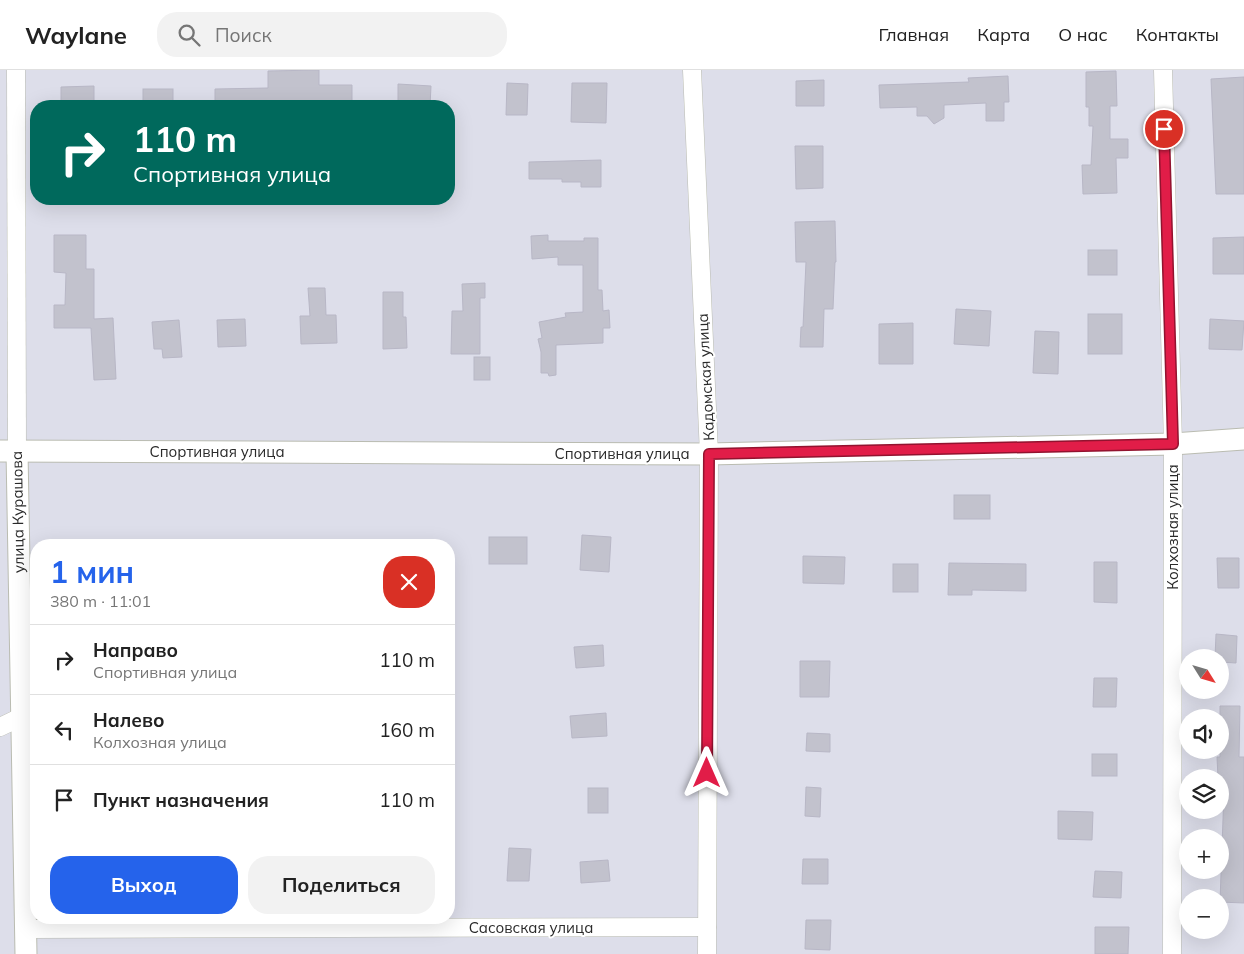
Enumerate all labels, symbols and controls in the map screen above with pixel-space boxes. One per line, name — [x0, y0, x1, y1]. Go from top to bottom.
search box — [157, 12, 507, 57]
text: Waylane — [25, 20, 127, 50]
icon: search — [175, 21, 203, 49]
text: Поиск — [215, 23, 272, 47]
text: Главная — [879, 23, 949, 46]
text: Карта — [977, 23, 1030, 46]
text: О нас — [1058, 23, 1108, 46]
text: Контакты — [1136, 23, 1219, 46]
pin — [1143, 108, 1185, 150]
icon: arrive — [1150, 115, 1178, 143]
text: 110 m — [133, 117, 237, 161]
icon: right — [50, 120, 115, 185]
text: Спортивная улица — [133, 160, 331, 188]
street label: Кадомская улица — [693, 313, 718, 441]
street label: Спортивная улица — [149, 442, 285, 461]
street label: Спортивная улица — [554, 444, 690, 463]
street label: улица Курашова — [7, 451, 28, 573]
street label: Колхозная улица — [1163, 464, 1182, 590]
text: 1 мин — [50, 553, 134, 591]
button: close — [383, 556, 435, 608]
text: 380 m · 11:01 — [50, 591, 151, 611]
text: Направо — [93, 638, 178, 662]
icon: right — [50, 646, 78, 674]
text: 110 m — [379, 648, 435, 672]
north arrow — [1179, 649, 1229, 699]
map controls — [1179, 649, 1229, 939]
text: Спортивная улица — [93, 662, 237, 682]
text: Налево — [93, 708, 165, 732]
button: sound — [1179, 709, 1229, 759]
icon: left — [50, 716, 78, 744]
text: 160 m — [379, 718, 435, 742]
text: Колхозная улица — [93, 732, 227, 752]
position arrow — [680, 746, 732, 798]
button: layers — [1179, 769, 1229, 819]
icon: arrive — [50, 786, 78, 814]
text: Пункт назначения — [93, 788, 269, 812]
text: 110 m — [379, 788, 435, 812]
button: + — [1179, 829, 1229, 879]
button: Выход — [50, 856, 238, 914]
button: Поделиться — [248, 856, 435, 914]
button: − — [1179, 889, 1229, 939]
street label: Сасовская улица — [469, 918, 593, 937]

